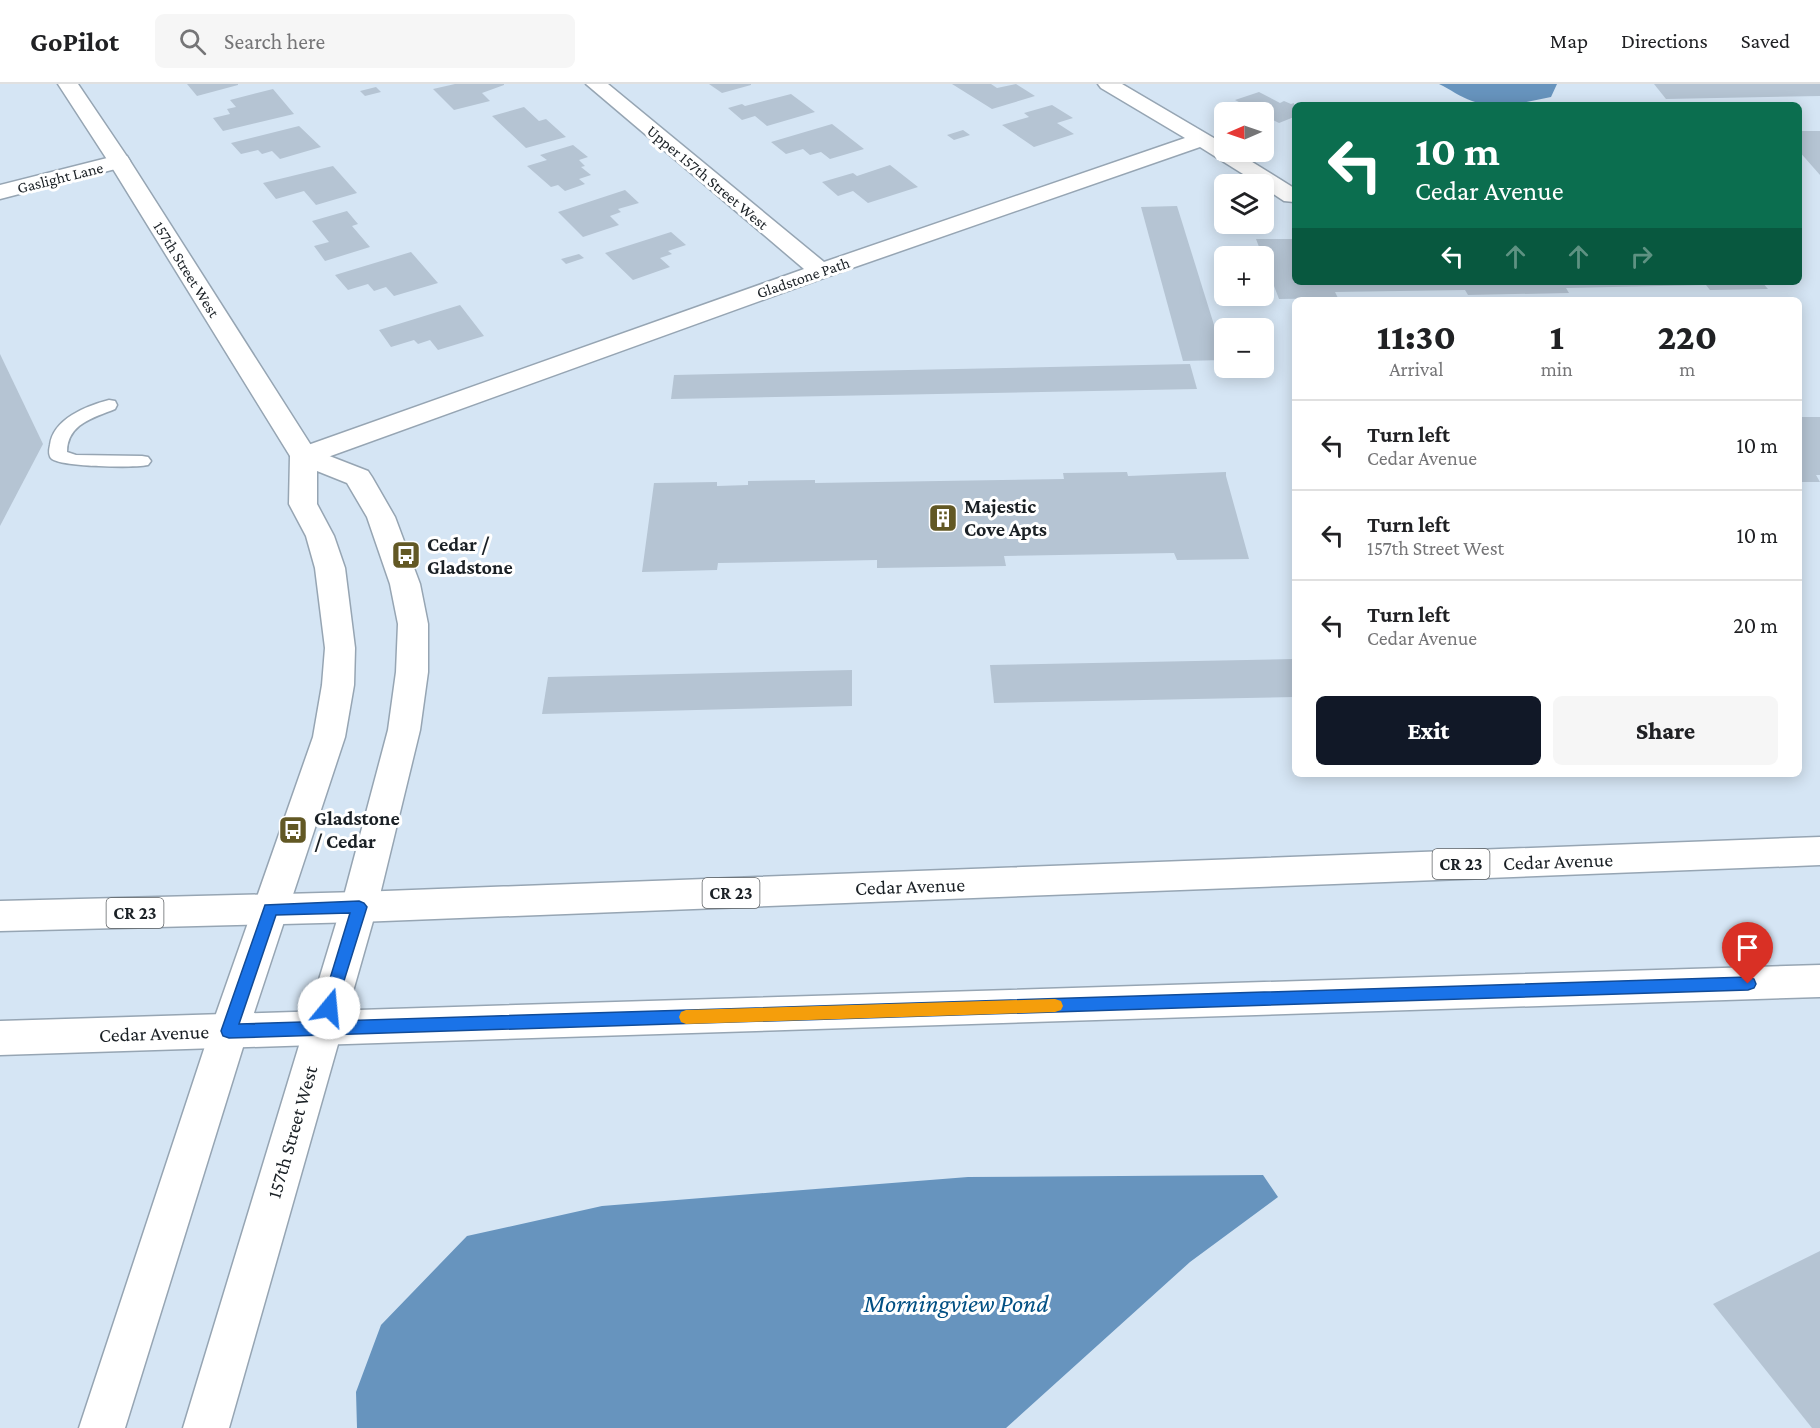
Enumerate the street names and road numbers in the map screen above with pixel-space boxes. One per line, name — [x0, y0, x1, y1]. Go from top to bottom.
street label: Upper 157th Street West — [643, 122, 772, 234]
street label: Gaslight Lane — [15, 159, 105, 197]
street label: 157th Street West — [150, 218, 223, 321]
street label: Gladstone Path — [754, 253, 852, 301]
street label: Cedar Avenue — [1503, 848, 1614, 874]
road number: CR 23 — [1432, 849, 1490, 879]
street label: Cedar Avenue — [855, 873, 966, 899]
road number: CR 23 — [702, 878, 760, 908]
road number: CR 23 — [106, 898, 164, 928]
street label: Cedar Avenue — [99, 1020, 210, 1046]
street label: 157th Street West — [263, 1063, 322, 1201]

